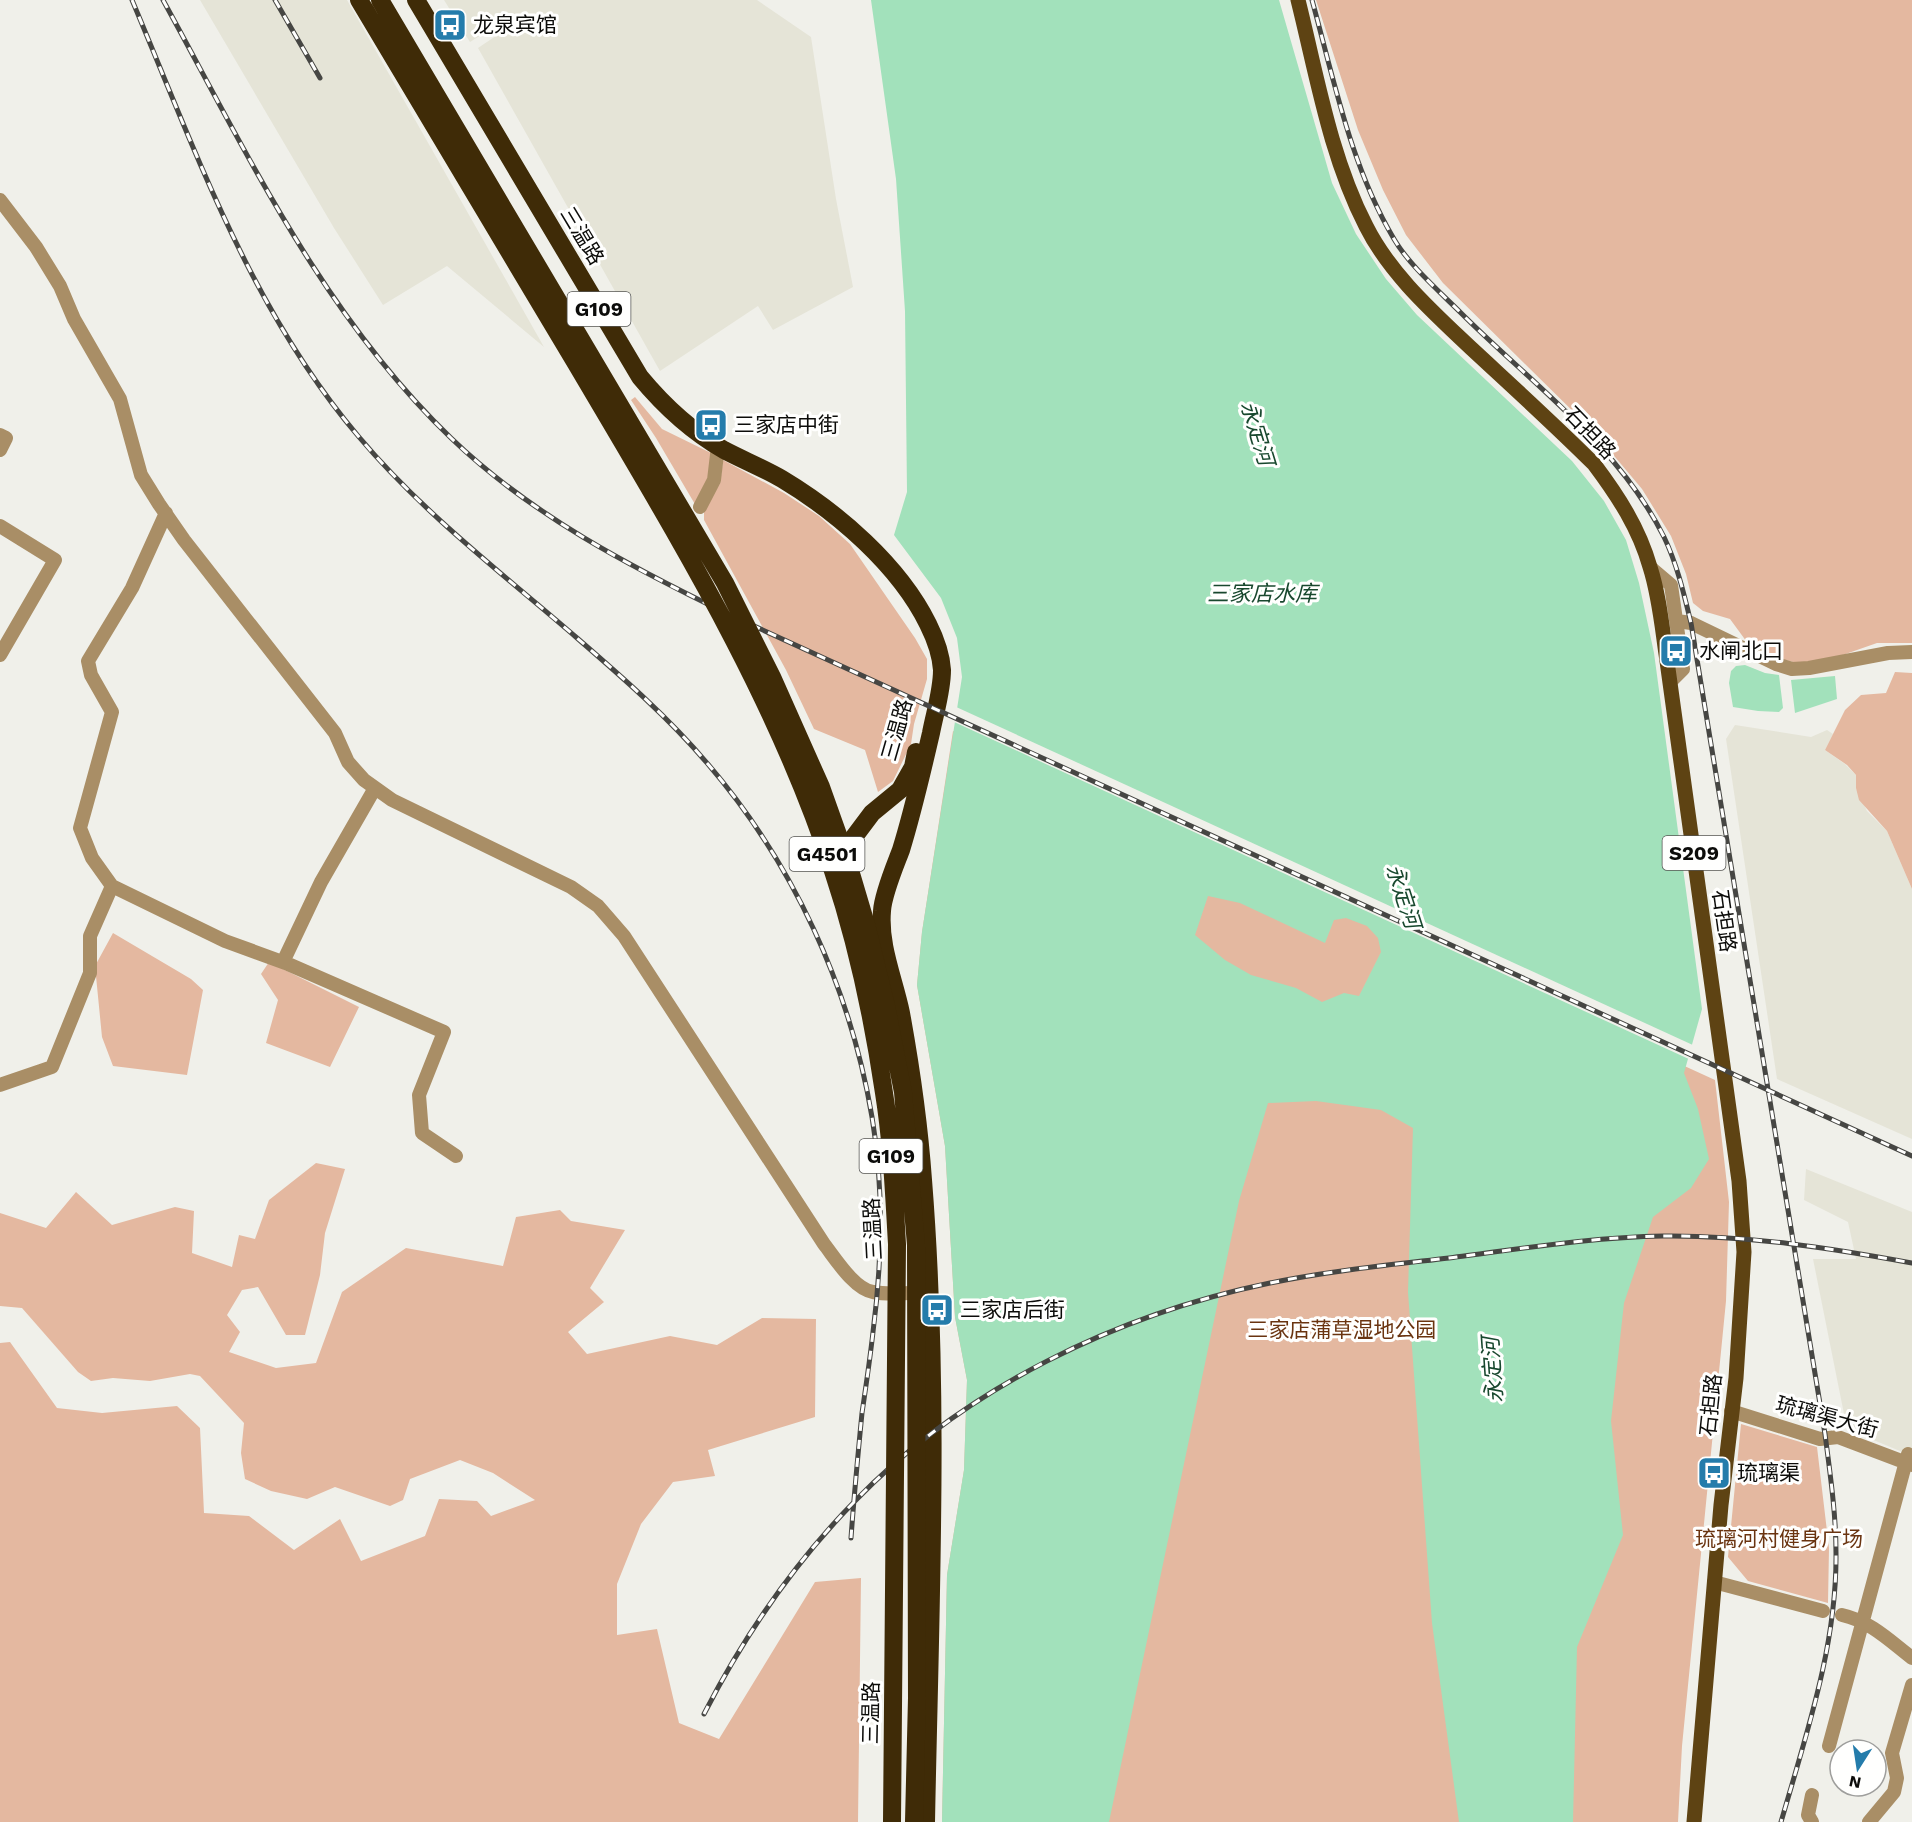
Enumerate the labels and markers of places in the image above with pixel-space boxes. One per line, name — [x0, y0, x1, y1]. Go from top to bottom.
bus stop icon: 龙泉宾馆 — [432, 7, 468, 43]
place label: 龙泉宾馆 — [473, 12, 557, 37]
bus stop icon: 三家店中街 — [693, 407, 729, 443]
place label: 三家店中街 — [734, 412, 839, 437]
bus stop icon: 水闸北口 — [1658, 633, 1694, 669]
place label: 水闸北口 — [1699, 638, 1783, 663]
bus stop icon: 三家店后街 — [919, 1292, 955, 1328]
place label: 三家店后街 — [960, 1297, 1065, 1322]
bus stop icon: 琉璃渠 — [1696, 1455, 1732, 1491]
place label: 琉璃渠 — [1737, 1460, 1800, 1485]

